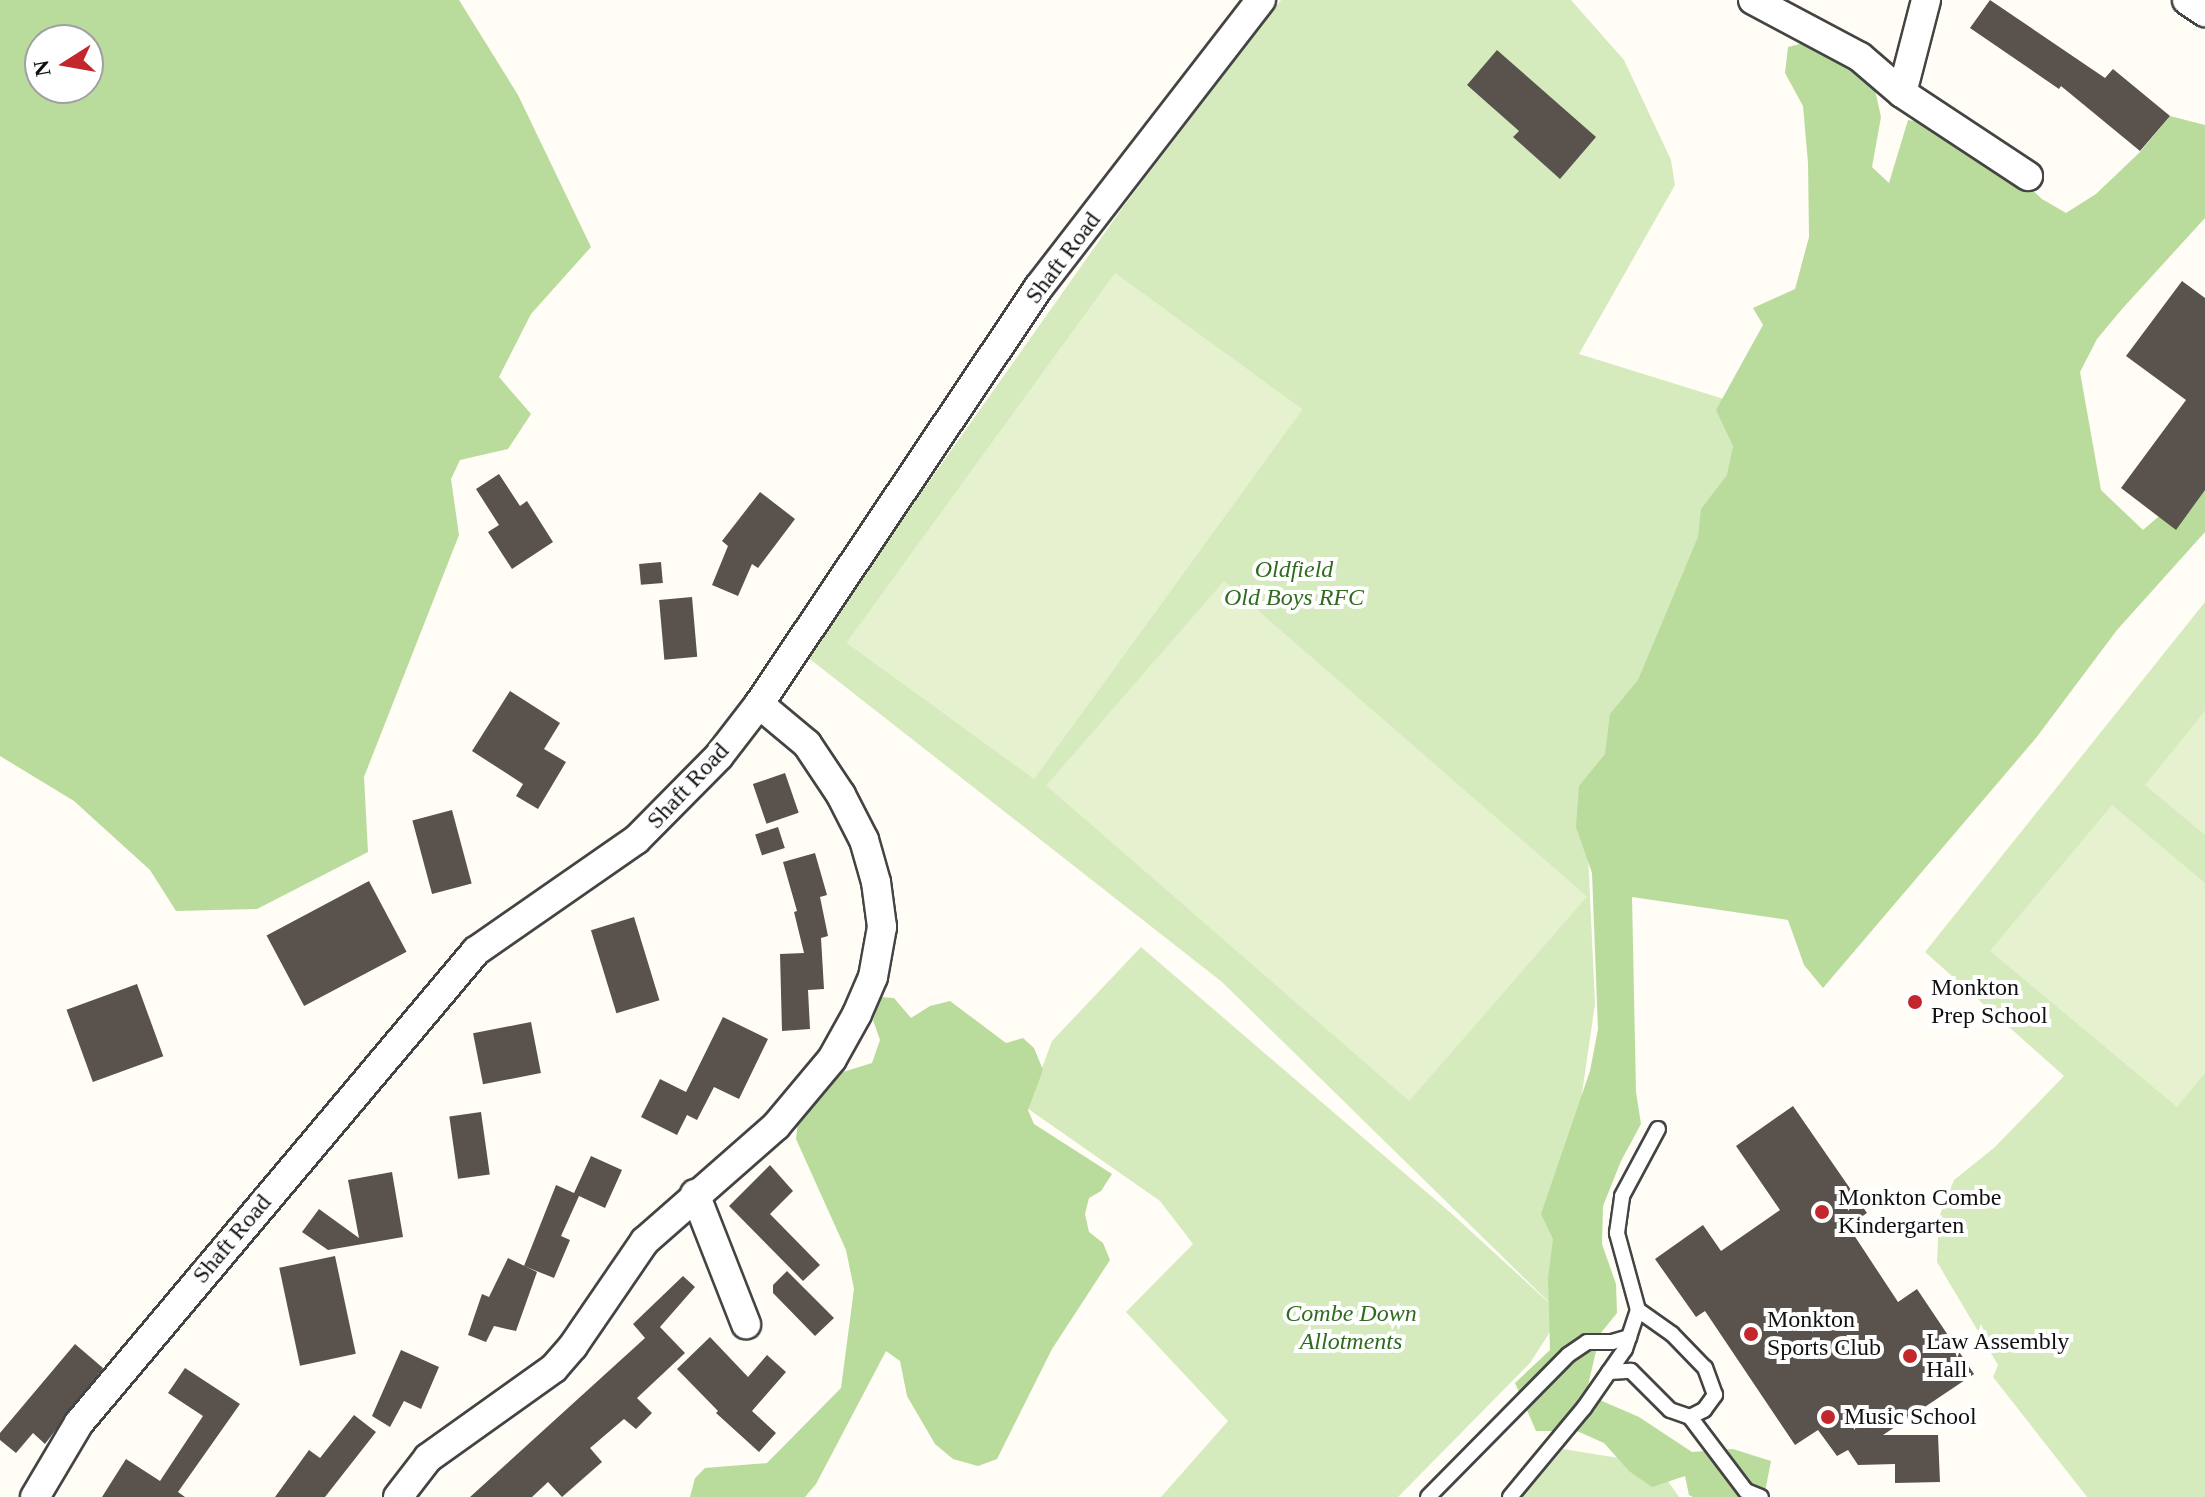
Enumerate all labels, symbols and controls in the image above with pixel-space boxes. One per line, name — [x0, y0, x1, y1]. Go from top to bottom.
north arrow — [24, 24, 104, 104]
text: N — [28, 58, 56, 78]
street label: Shaft Road — [1019, 206, 1107, 310]
park label: Oldfield Old Boys RFC — [1224, 556, 1364, 612]
street label: Shaft Road — [641, 737, 735, 835]
place label: Monkton Prep School — [1931, 974, 2048, 1030]
marker: Monkton Prep School — [1906, 993, 1924, 1011]
place label: Monkton Combe Kindergarten — [1838, 1184, 2001, 1240]
street label: Shaft Road — [186, 1189, 278, 1289]
marker: Monkton Combe Kindergarten — [1813, 1203, 1831, 1221]
park label: Combe Down Allotments — [1285, 1300, 1417, 1356]
place label: Monkton Sports Club — [1767, 1306, 1881, 1362]
marker: Monkton Sports Club — [1742, 1325, 1760, 1343]
place label: Law Assembly Hall — [1926, 1328, 2071, 1384]
marker: Law Assembly Hall — [1901, 1347, 1919, 1365]
place label: Music School — [1844, 1403, 1977, 1431]
marker: Music School — [1819, 1408, 1837, 1426]

